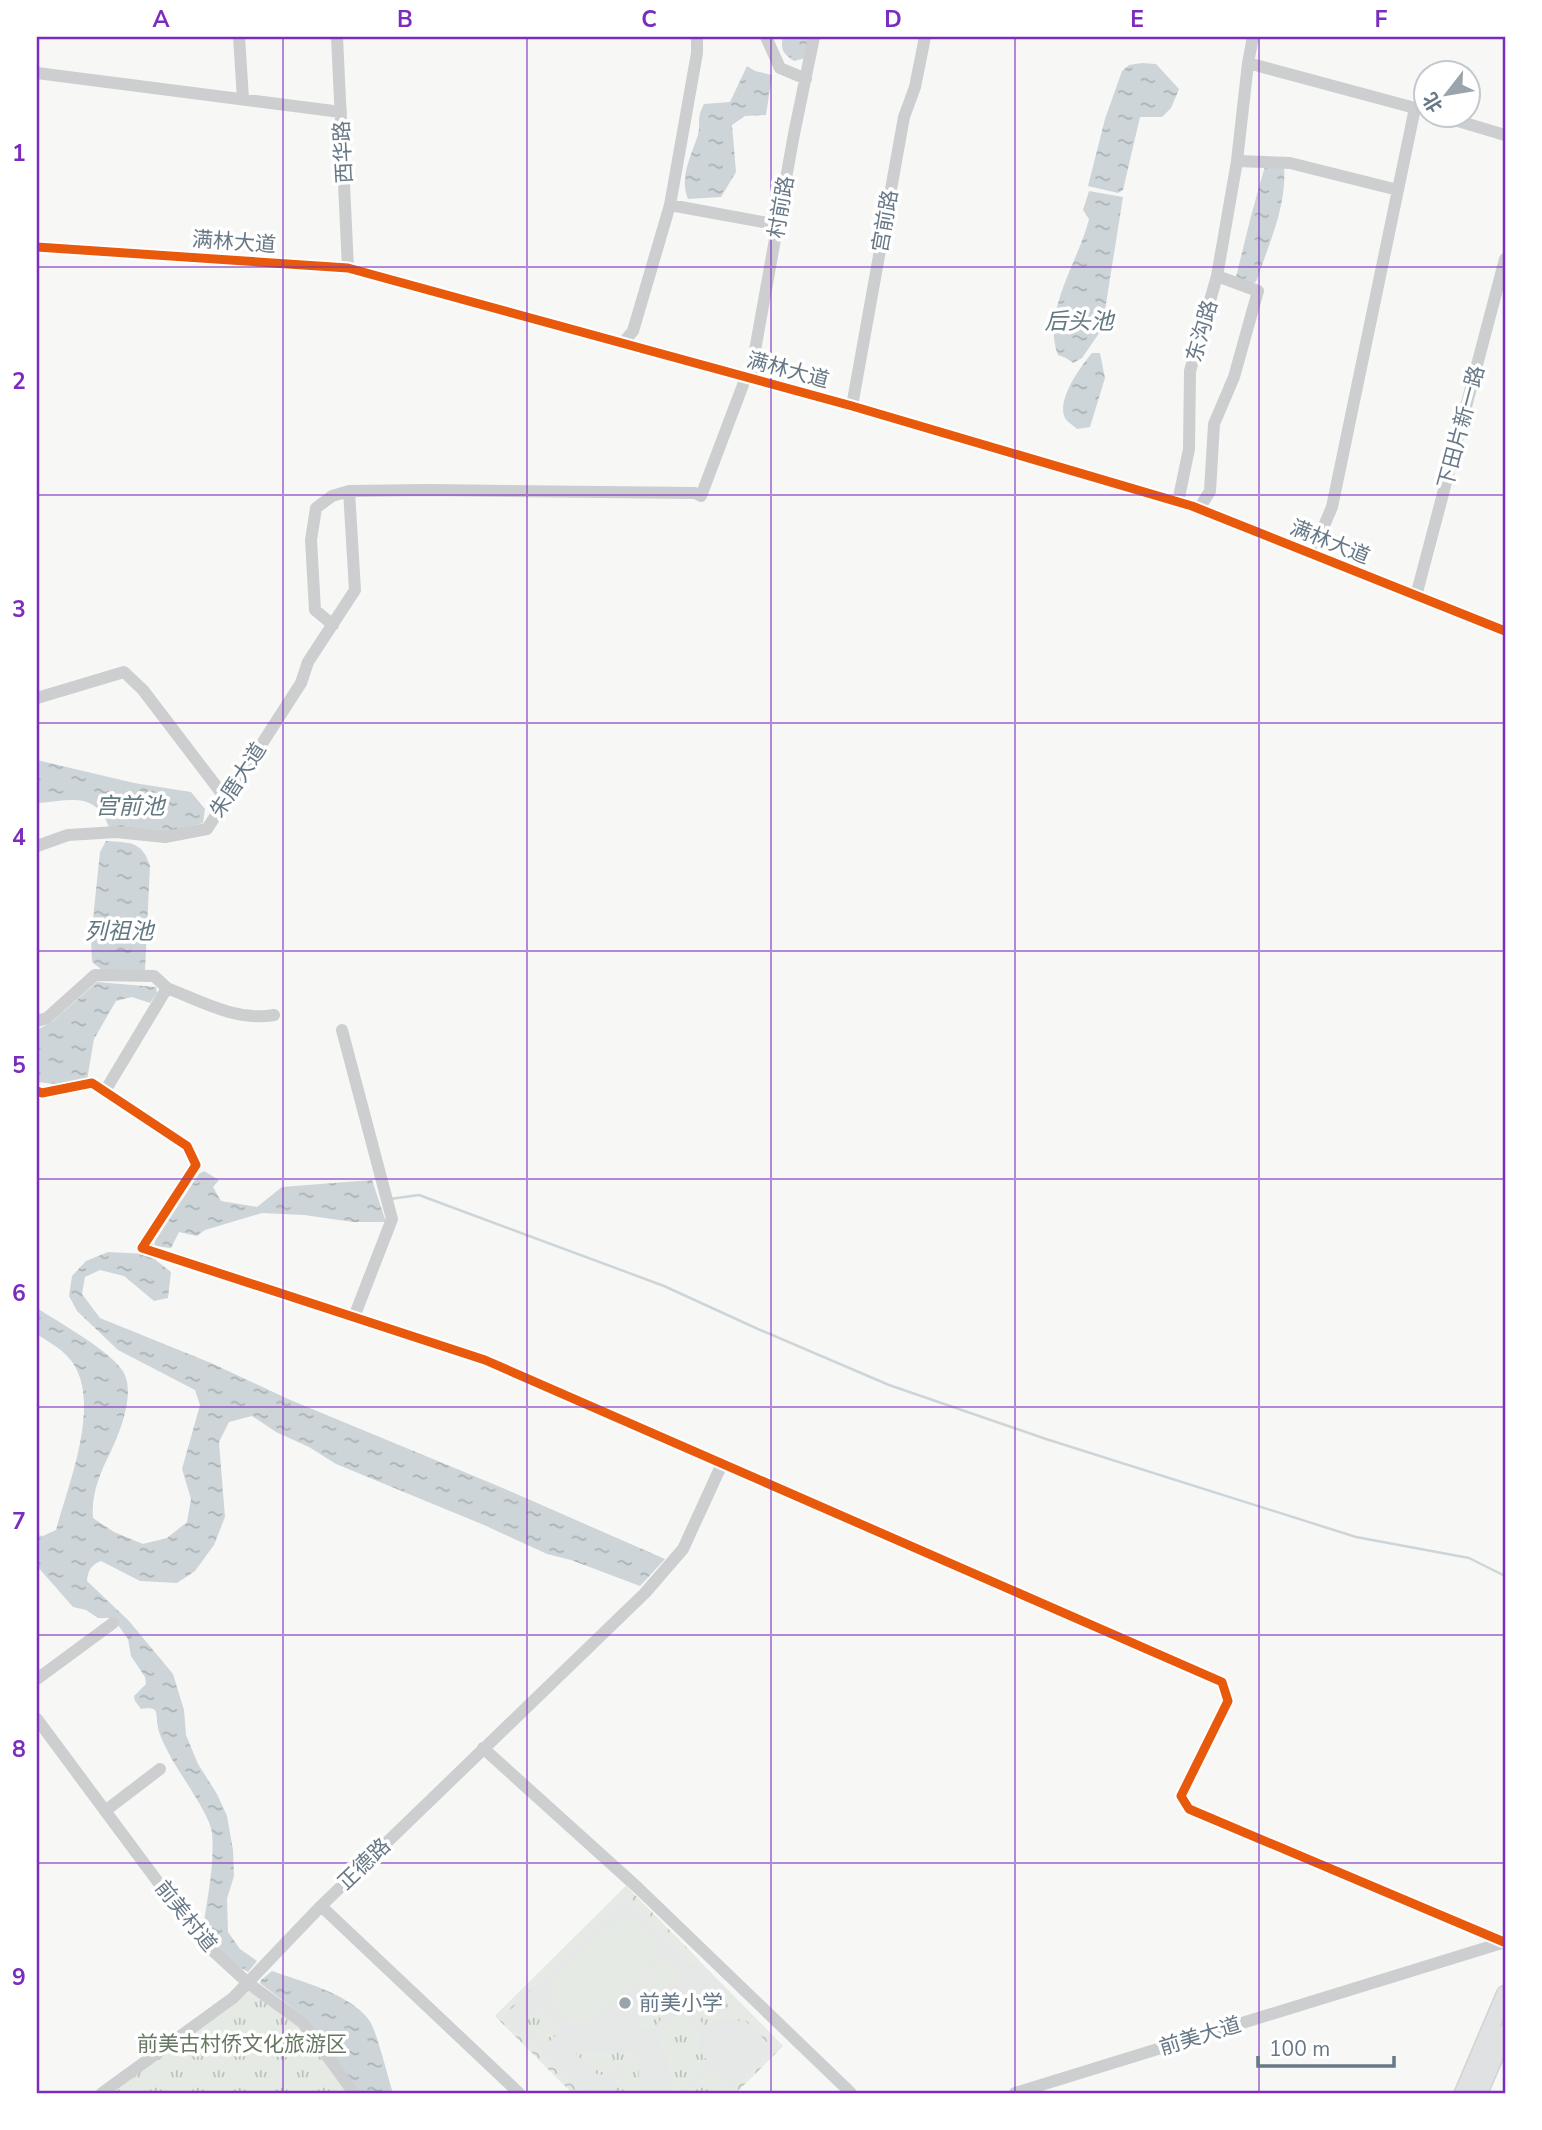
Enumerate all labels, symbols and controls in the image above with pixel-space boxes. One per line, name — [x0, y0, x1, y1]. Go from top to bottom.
text: A — [152, 4, 170, 35]
text: B — [397, 4, 413, 35]
text: C — [641, 4, 657, 35]
text: D — [884, 4, 902, 35]
text: E — [1130, 4, 1144, 35]
text: F — [1375, 4, 1388, 35]
north arrow — [1412, 60, 1482, 130]
text: 北 — [1417, 87, 1449, 117]
street label: 西华路 — [327, 120, 359, 184]
text: 1 — [12, 138, 26, 169]
street label: 村前路 — [762, 174, 800, 240]
street label: 宫前路 — [866, 188, 904, 254]
street label: 满林大道 — [191, 225, 277, 259]
street label: 东沟路 — [1180, 297, 1224, 365]
water label: 后头池 — [1045, 306, 1116, 337]
street label: 满林大道 — [744, 346, 832, 394]
street label: 下田片新一路 — [1431, 363, 1491, 491]
text: 2 — [12, 366, 26, 397]
street label: 满林大道 — [1286, 513, 1374, 571]
text: 3 — [12, 594, 26, 625]
street label: 朱厝大道 — [203, 737, 273, 823]
water label: 宫前池 — [96, 791, 167, 822]
text: 4 — [12, 822, 26, 853]
water label: 列祖池 — [85, 916, 156, 947]
text: 5 — [12, 1050, 26, 1081]
text: 6 — [12, 1278, 26, 1309]
text: 7 — [12, 1506, 26, 1537]
text: 8 — [12, 1734, 26, 1765]
street label: 正德路 — [332, 1832, 396, 1896]
street label: 前美村道 — [149, 1875, 223, 1957]
text: 9 — [12, 1962, 26, 1993]
place label: 前美小学 — [639, 1989, 723, 2017]
marker: 前美小学 — [617, 1995, 633, 2011]
street label: 前美大道 — [1156, 2010, 1244, 2062]
scale bar — [1258, 2025, 1395, 2069]
park label: 前美古村侨文化旅游区 — [137, 2030, 347, 2058]
text: 100 m — [1269, 2035, 1330, 2063]

